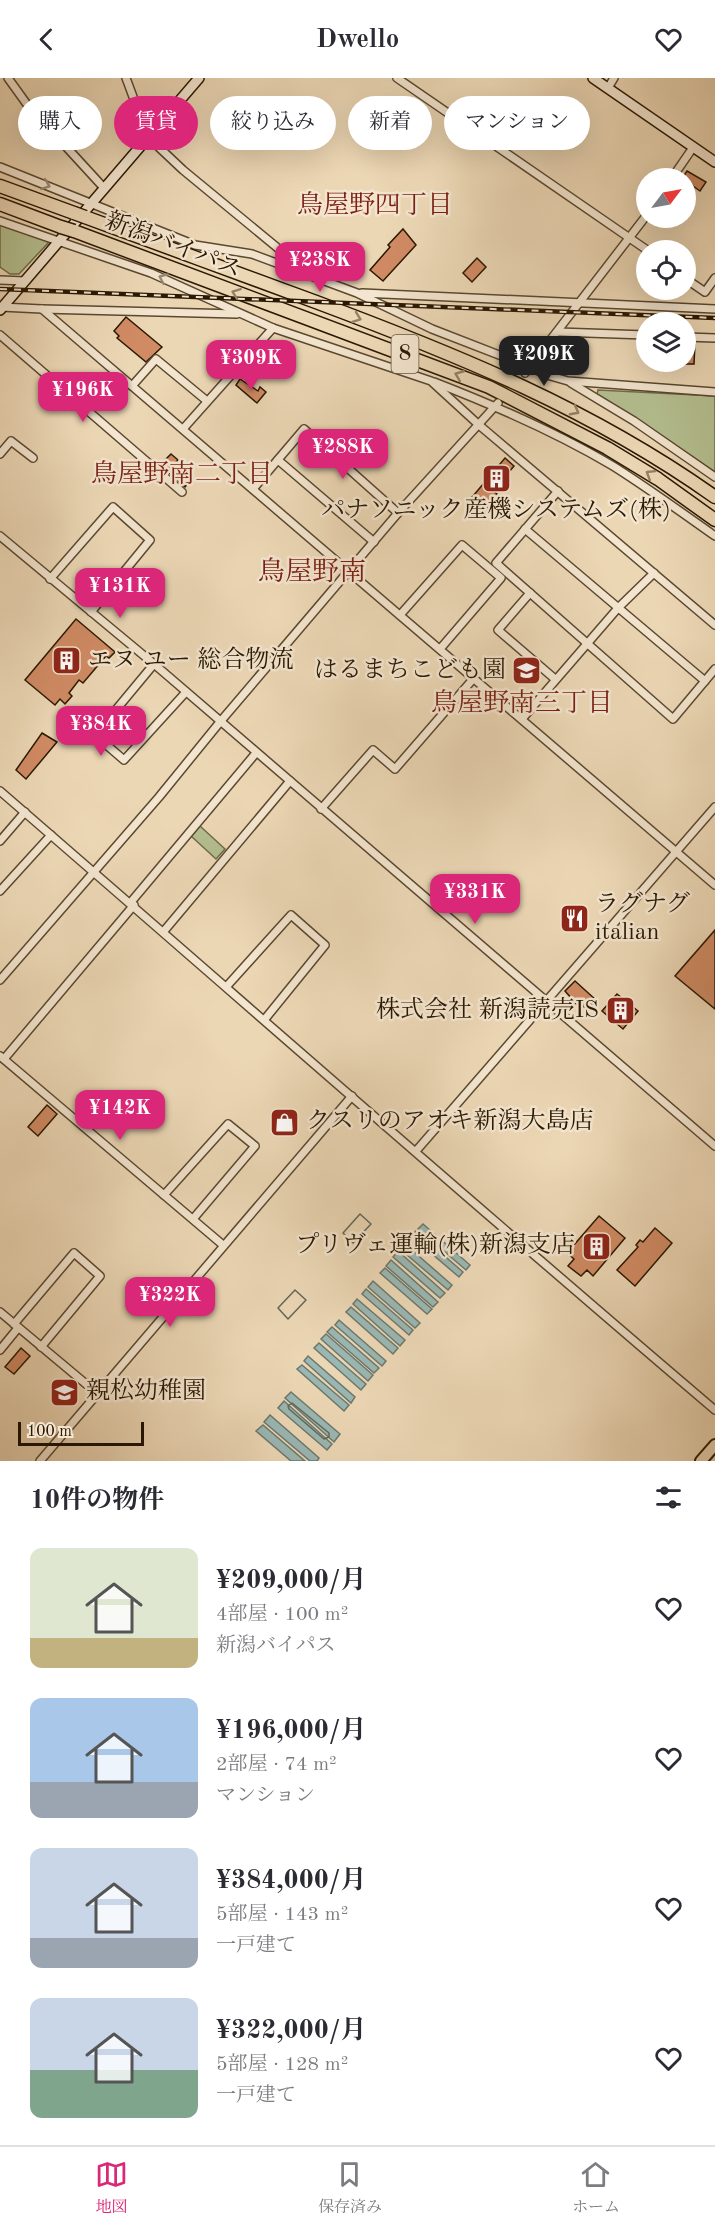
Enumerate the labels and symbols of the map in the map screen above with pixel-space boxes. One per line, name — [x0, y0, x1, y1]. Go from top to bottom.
north arrow — [636, 168, 696, 228]
one-way arrow — [40, 177, 51, 190]
district label: 鳥屋野四丁目 — [297, 191, 453, 219]
street label: 新潟バイパス — [102, 206, 245, 283]
pin: ¥238K — [278, 242, 362, 293]
one-way arrow — [158, 274, 169, 286]
one-way arrow — [231, 287, 242, 300]
one-way arrow — [351, 310, 362, 323]
road number: 8 — [392, 335, 418, 373]
pin: ¥209K — [502, 336, 586, 387]
pin: ¥309K — [209, 340, 293, 391]
one-way arrow — [454, 370, 465, 382]
pin: ¥196K — [41, 372, 125, 423]
one-way arrow — [568, 404, 579, 415]
pin: ¥288K — [301, 429, 385, 480]
district label: 鳥屋野南二丁目 — [91, 460, 273, 488]
building icon: パナソニック産機システムズ(株) — [480, 462, 512, 494]
one-way arrow — [646, 470, 656, 482]
place label: パナソニック産機システムズ(株) — [321, 496, 671, 523]
district label: 鳥屋野南 — [258, 557, 366, 586]
pin: ¥131K — [78, 568, 162, 619]
building icon: エヌ ユー 総合物流 — [51, 645, 83, 677]
place label: エヌ ユー 総合物流 — [88, 646, 293, 673]
school or university icon: はるまちこども園 — [511, 655, 543, 687]
place label: はるまちこども園 — [314, 657, 506, 683]
district label: 鳥屋野南三丁目 — [431, 689, 613, 717]
pin: ¥384K — [59, 706, 143, 757]
pin: ¥331K — [433, 874, 517, 925]
place label: ラグナグ italian — [595, 891, 690, 945]
restaurant icon: ラグナグ italian — [558, 903, 590, 935]
building icon: 株式会社 新潟読売IS — [604, 995, 636, 1027]
place label: 株式会社 新潟読売IS — [376, 996, 599, 1023]
pin: ¥142K — [78, 1090, 162, 1141]
shop icon: クスリのアオキ新潟大島店 — [269, 1106, 301, 1138]
place label: クスリのアオキ新潟大島店 — [306, 1107, 594, 1134]
building icon: プリヴェ運輸(株)新潟支店 — [580, 1230, 612, 1262]
place label: プリヴェ運輸(株)新潟支店 — [295, 1231, 575, 1258]
pin: ¥322K — [128, 1277, 212, 1328]
school or university icon: 親松幼稚園 — [49, 1376, 81, 1408]
place label: 親松幼稚園 — [86, 1377, 206, 1404]
scale bar — [18, 1419, 144, 1446]

